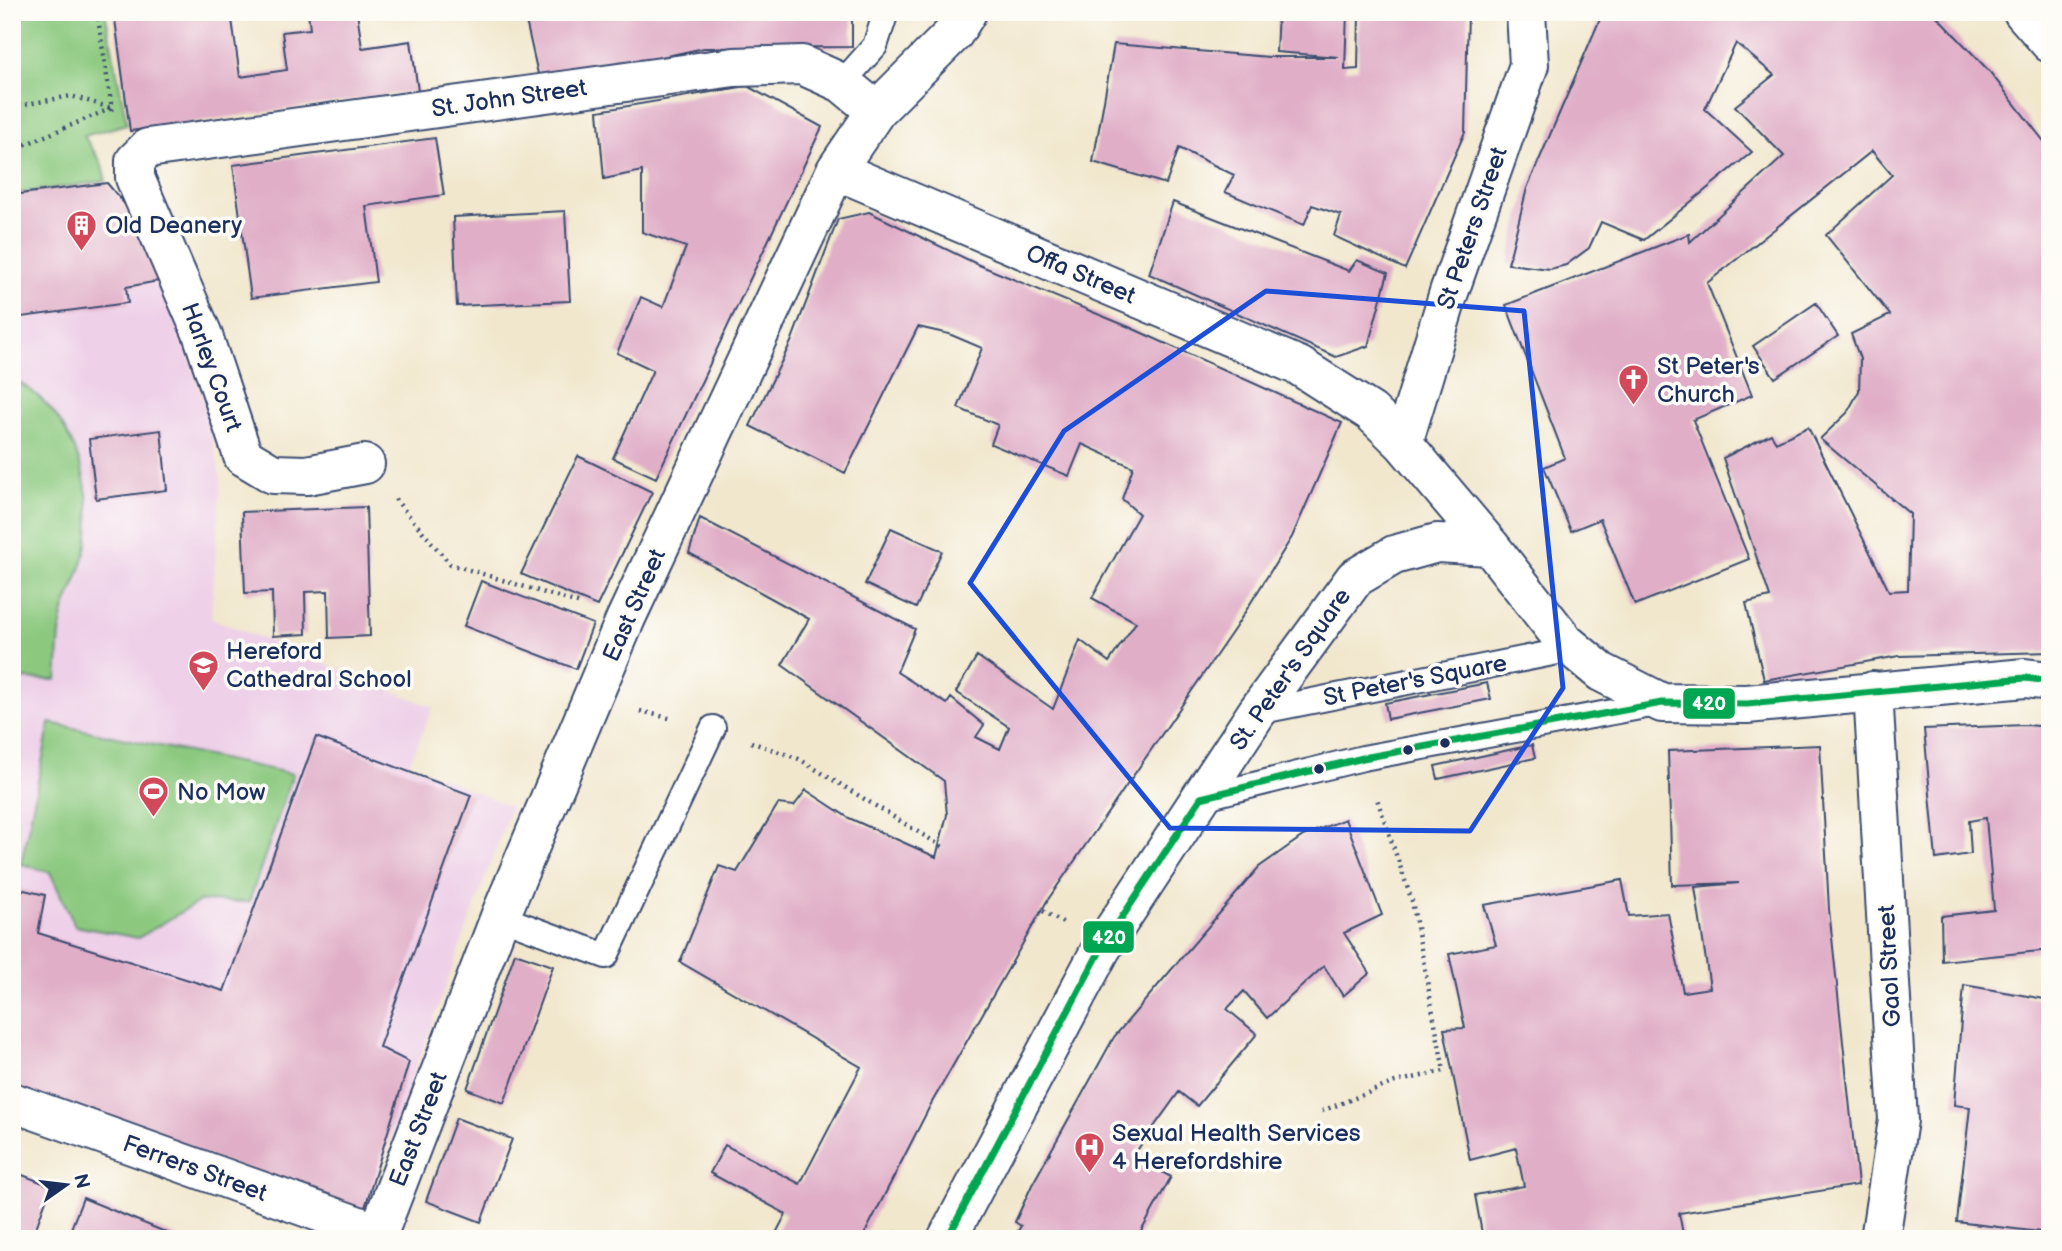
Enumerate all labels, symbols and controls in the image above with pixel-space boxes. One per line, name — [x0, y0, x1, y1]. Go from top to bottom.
street label: St. John Street — [430, 73, 589, 124]
street label: St Peters Street — [1431, 142, 1514, 313]
building icon: Old Deanery — [65, 208, 99, 252]
place label: Old Deanery — [105, 211, 242, 240]
street label: Offa Street — [1022, 238, 1140, 311]
street label: Harley Court — [175, 299, 248, 436]
place label: St Peter's Church — [1657, 352, 1760, 409]
church icon: St Peter's Church — [1617, 363, 1651, 407]
street label: East Street — [597, 544, 672, 666]
street label: St. Peter's Square — [1224, 583, 1357, 756]
place label: Hereford Cathedral School — [226, 637, 412, 694]
school or university icon: Hereford Cathedral School — [186, 648, 220, 692]
street label: St Peter's Square — [1321, 648, 1509, 713]
line badge: 420 — [1682, 687, 1736, 720]
text: 420 — [1692, 693, 1726, 716]
unlabelled marker — [1438, 736, 1452, 750]
unlabelled marker — [1401, 743, 1415, 757]
unlabelled marker — [1312, 762, 1326, 776]
sports icon: No Mow — [137, 775, 171, 819]
place label: No Mow — [177, 778, 265, 807]
street label: Gaol Street — [1872, 903, 1907, 1028]
line badge: 420 — [1082, 920, 1135, 954]
text: 420 — [1092, 927, 1126, 950]
street label: East Street — [383, 1067, 454, 1191]
place label: Sexual Health Services 4 Herefordshire — [1112, 1119, 1361, 1176]
street label: Ferrers Street — [119, 1129, 271, 1208]
hospital icon: Sexual Health Services 4 Herefordshire — [1072, 1130, 1106, 1174]
north arrow — [32, 1150, 102, 1220]
text: N — [68, 1172, 94, 1191]

